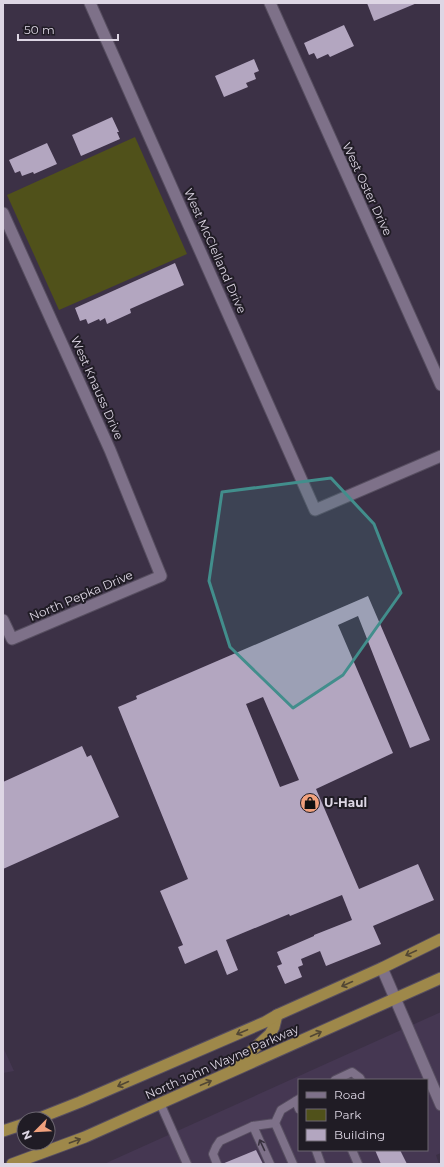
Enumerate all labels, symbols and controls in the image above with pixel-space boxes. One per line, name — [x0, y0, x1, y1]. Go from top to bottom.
scale bar — [18, 16, 118, 42]
text: 50 m — [24, 22, 55, 37]
street label: West Oster Drive — [339, 140, 396, 238]
street label: West McClelland Drive — [181, 186, 250, 316]
street label: West Knauss Drive — [68, 334, 127, 442]
street label: North Pepka Drive — [27, 567, 135, 624]
shop icon: U-Haul — [299, 792, 321, 814]
place label: U-Haul — [324, 795, 367, 810]
one-way arrow — [406, 950, 418, 957]
one-way arrow — [341, 980, 353, 988]
street label: North John Wayne Parkway — [143, 1021, 301, 1102]
one-way arrow — [236, 1028, 248, 1036]
one-way arrow — [309, 1030, 321, 1037]
one-way arrow — [200, 1079, 212, 1086]
legend — [298, 1079, 428, 1151]
one-way arrow — [117, 1080, 129, 1088]
text: Road — [334, 1087, 365, 1102]
text: Park — [334, 1107, 362, 1122]
north arrow — [16, 1111, 56, 1151]
text: Building — [334, 1127, 385, 1142]
text: N — [19, 1128, 35, 1142]
one-way arrow — [68, 1136, 80, 1144]
one-way arrow — [258, 1139, 265, 1151]

